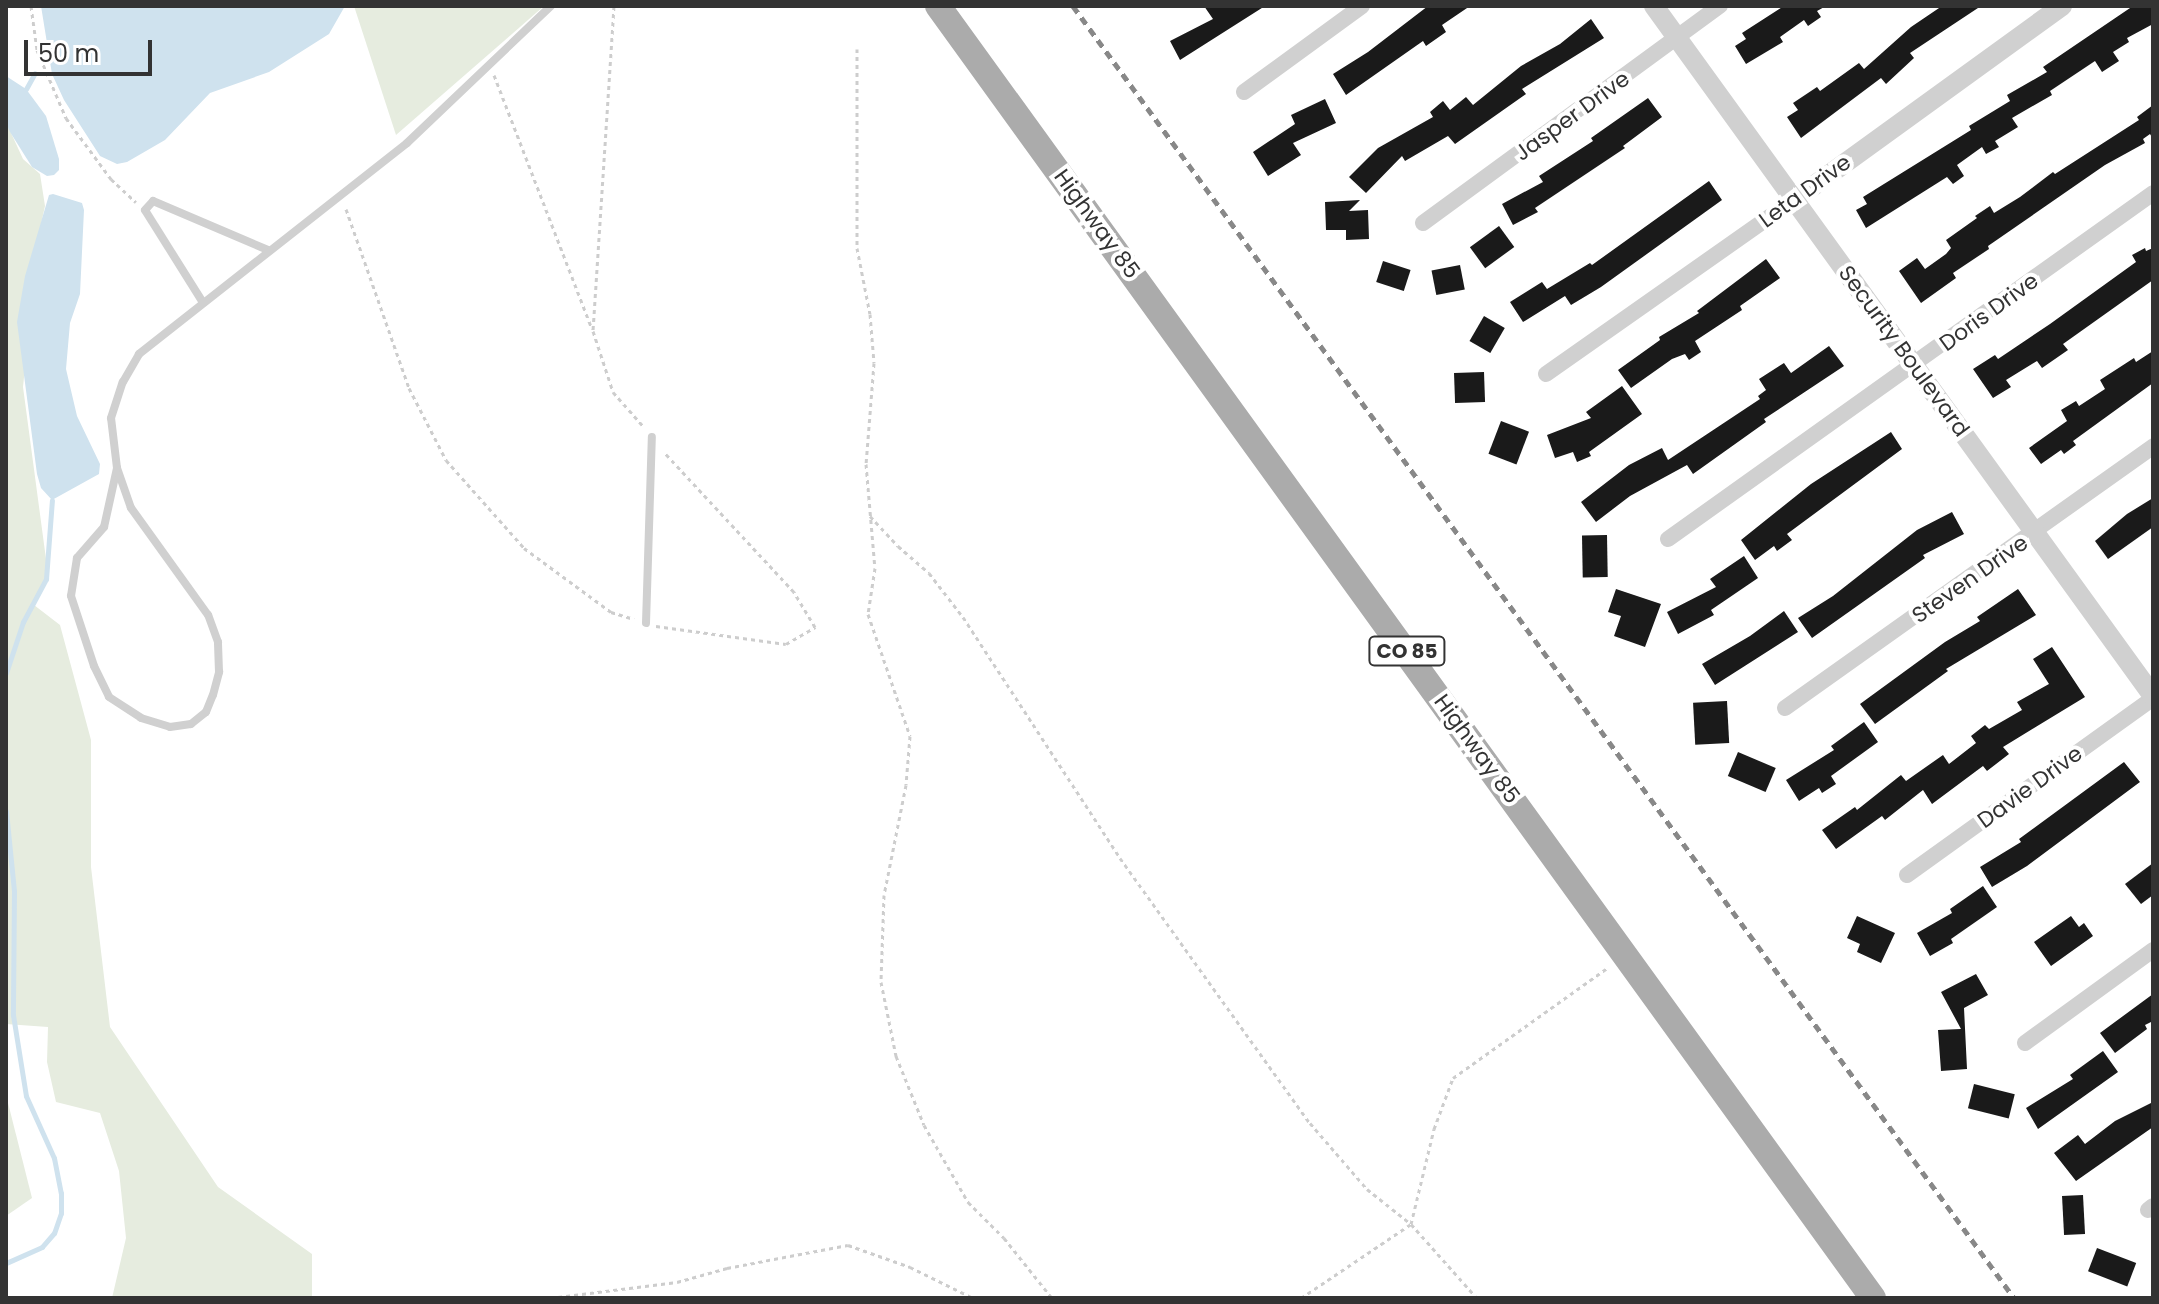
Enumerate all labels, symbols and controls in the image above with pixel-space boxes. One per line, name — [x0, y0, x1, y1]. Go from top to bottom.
scale bar — [28, 24, 156, 74]
text: 50 m — [38, 37, 99, 70]
street label: Jasper Drive — [1509, 65, 1635, 167]
street label: Leta Drive — [1754, 149, 1856, 233]
street label: Highway 85 — [1049, 164, 1145, 284]
street label: Security Boulevard — [1833, 260, 1975, 442]
street label: Doris Drive — [1934, 267, 2044, 357]
street label: Steven Drive — [1907, 529, 2033, 629]
road number: CO 85 — [1367, 635, 1447, 667]
street label: Highway 85 — [1429, 689, 1525, 809]
street label: Davie Drive — [1973, 740, 2087, 834]

